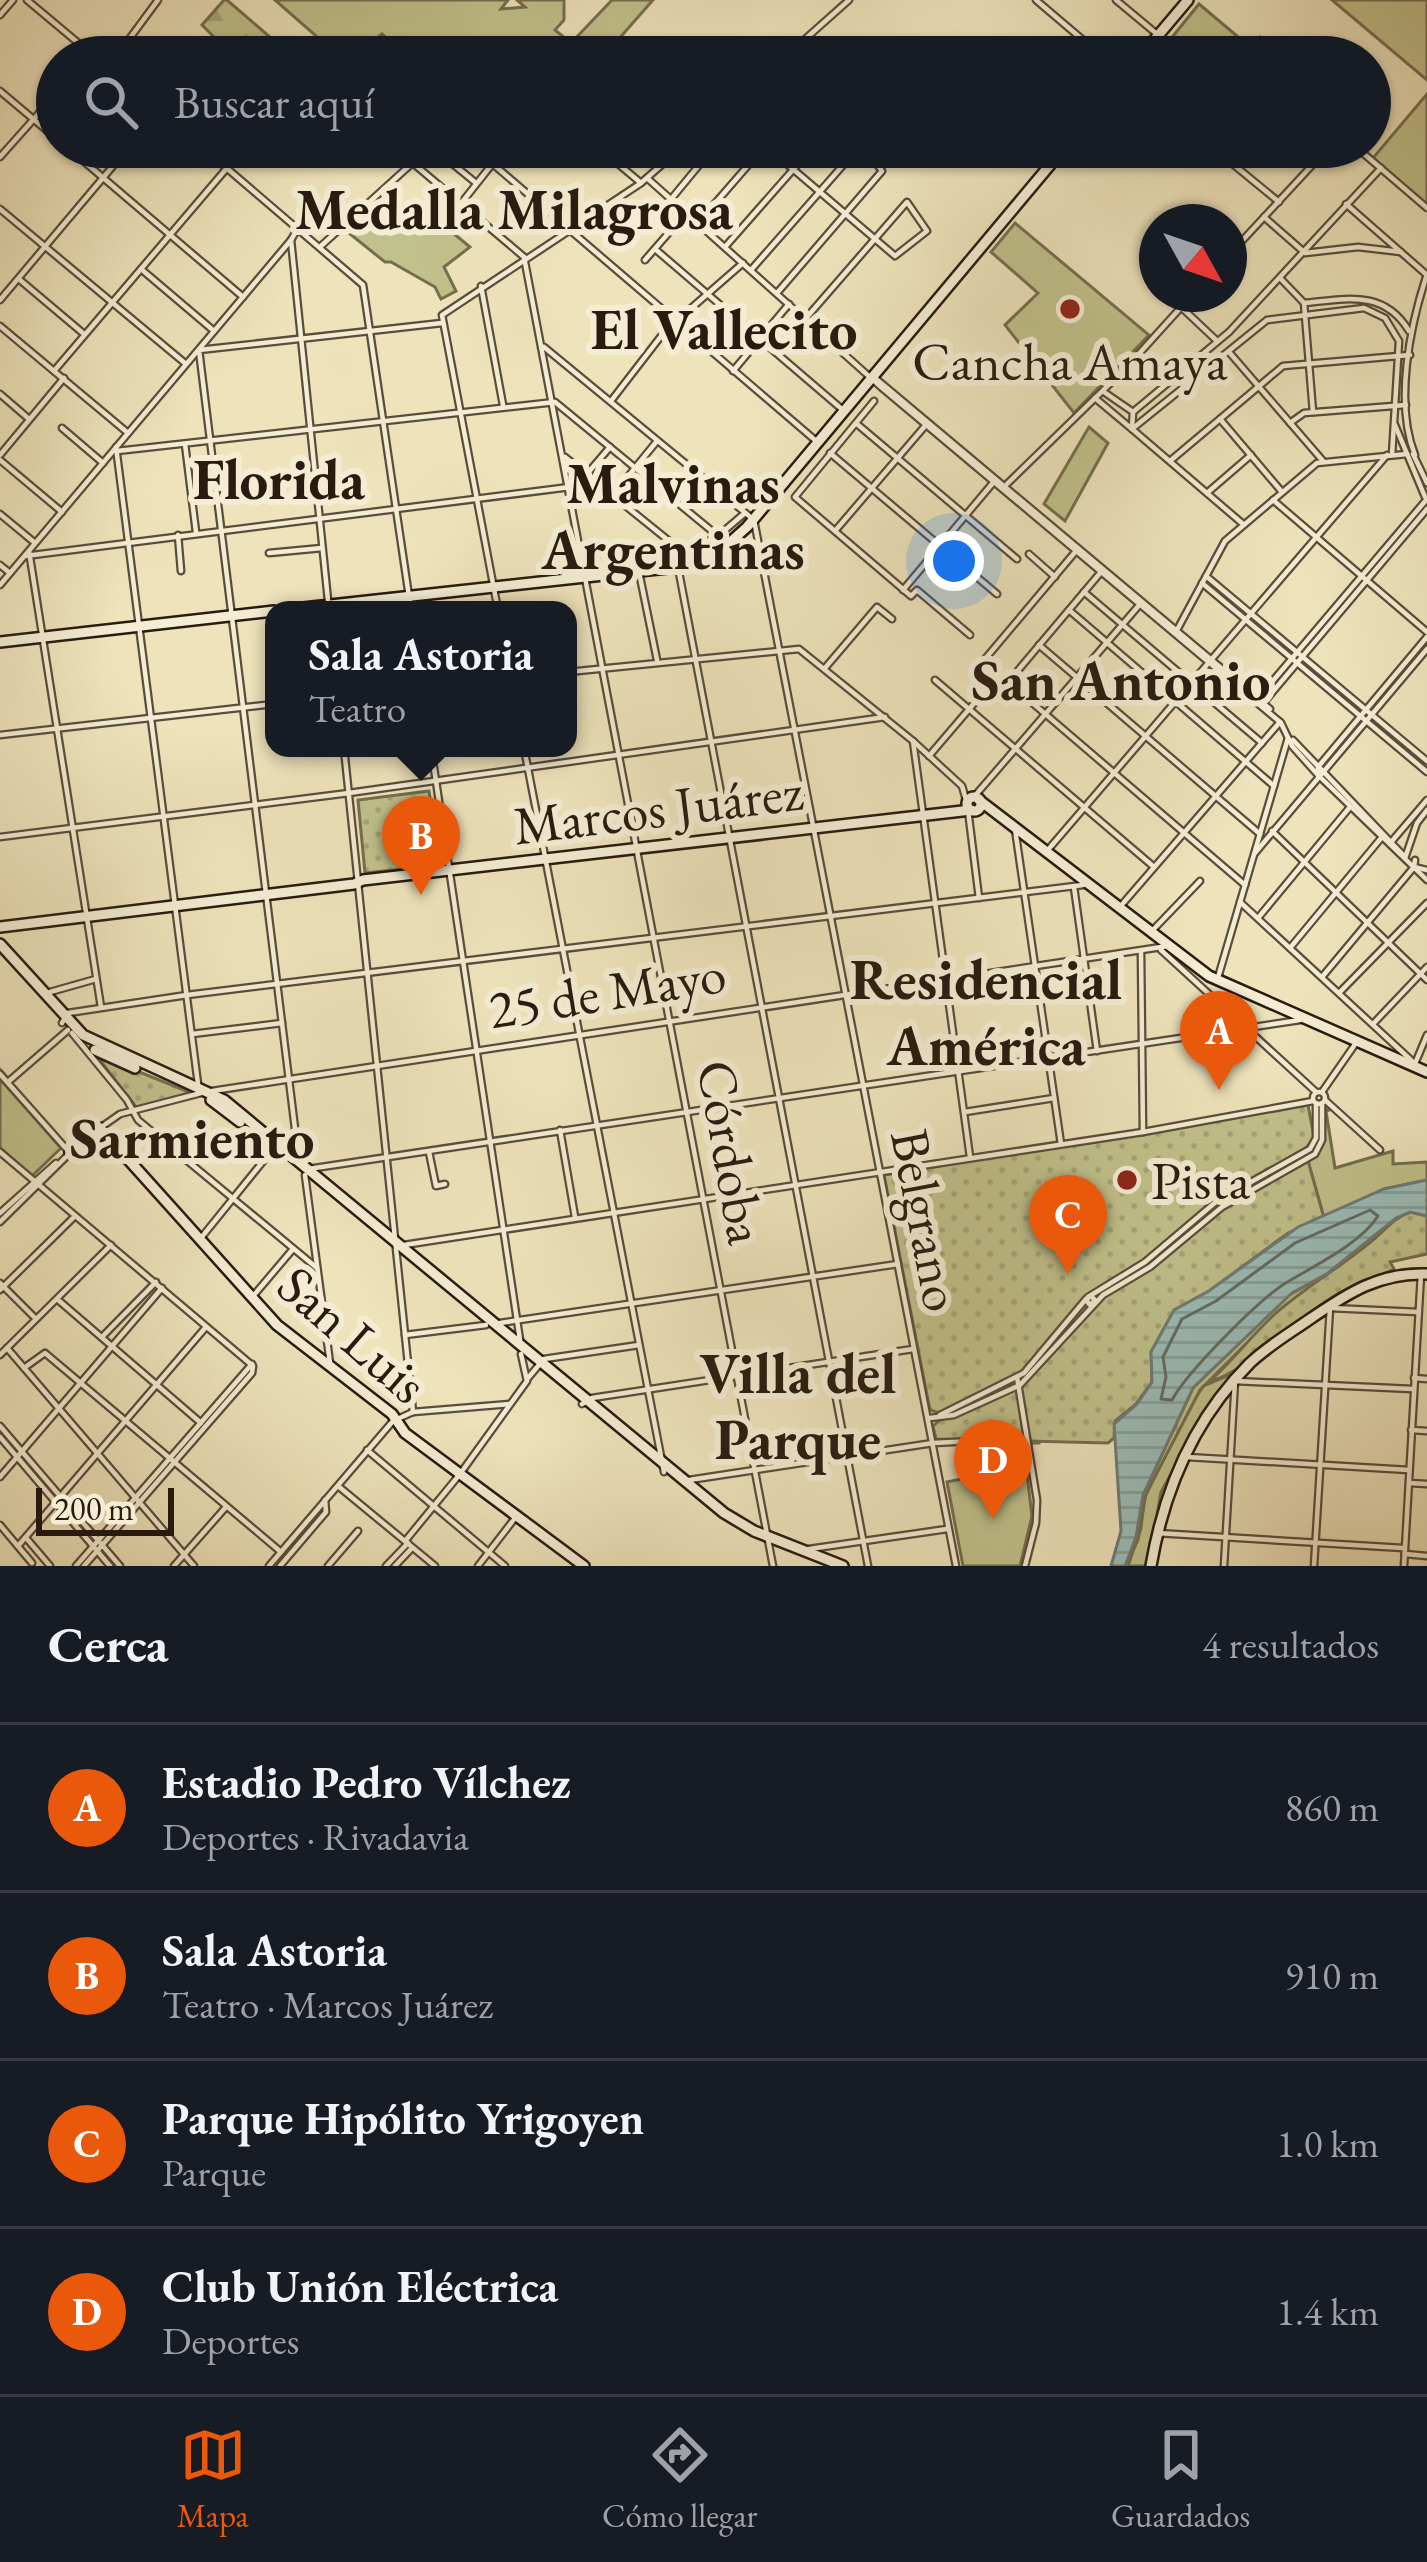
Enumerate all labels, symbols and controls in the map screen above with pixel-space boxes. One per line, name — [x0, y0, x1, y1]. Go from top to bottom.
search box — [36, 36, 1391, 168]
icon: search — [78, 69, 144, 135]
text: Buscar aquí — [174, 73, 374, 131]
district label: Medalla Milagrosa — [295, 172, 734, 246]
north arrow — [1139, 204, 1247, 312]
district label: El Vallecito — [590, 292, 858, 366]
marker: Cancha Amaya — [1057, 296, 1083, 322]
place label: Cancha Amaya — [912, 326, 1228, 396]
district label: Florida — [193, 442, 366, 516]
district label: Malvinas Argentinas — [540, 446, 805, 586]
your location — [924, 531, 984, 591]
popup — [265, 601, 577, 757]
text: Sala Astoria — [309, 625, 533, 683]
district label: San Antonio — [971, 643, 1271, 717]
text: Teatro — [309, 683, 406, 734]
street label: Marcos Juárez — [509, 755, 807, 860]
pin: B — [382, 796, 460, 895]
street label: 25 de Mayo — [483, 938, 731, 1044]
district label: Residencial América — [850, 942, 1122, 1082]
pin: A — [1180, 991, 1258, 1090]
street label: Córdoba — [681, 1055, 783, 1250]
district label: Sarmiento — [70, 1101, 314, 1175]
street label: Belgrano — [875, 1123, 979, 1317]
place label: Pista — [1151, 1145, 1250, 1215]
marker: Pista — [1114, 1167, 1140, 1193]
pin: C — [1029, 1175, 1107, 1274]
street label: San Luis — [263, 1250, 443, 1418]
district label: Villa del Parque — [699, 1336, 897, 1476]
pin: D — [954, 1420, 1032, 1519]
scale bar — [36, 1482, 174, 1535]
text: 200 m — [54, 1487, 134, 1530]
text: Cerca — [48, 1611, 168, 1677]
text: 4 resultados — [1202, 1619, 1379, 1670]
text: Estadio Pedro Vílchez — [162, 1753, 571, 1811]
text: A — [73, 1782, 101, 1833]
text: 860 m — [1285, 1782, 1379, 1833]
text: Deportes · Rivadavia — [162, 1811, 469, 1862]
text: Sala Astoria — [162, 1921, 387, 1979]
text: B — [75, 1950, 99, 2001]
text: 910 m — [1285, 1950, 1379, 2001]
text: Teatro · Marcos Juárez — [162, 1979, 493, 2030]
text: Parque Hipólito Yrigoyen — [162, 2089, 644, 2147]
text: C — [73, 2118, 101, 2169]
text: 1.0 km — [1276, 2118, 1379, 2169]
text: Parque — [162, 2147, 266, 2198]
text: Club Unión Eléctrica — [162, 2257, 558, 2315]
text: D — [72, 2286, 102, 2337]
text: 1.4 km — [1276, 2286, 1379, 2337]
text: Deportes — [162, 2315, 299, 2366]
tab: Mapa — [177, 2422, 249, 2537]
tab: Cómo llegar — [602, 2422, 758, 2537]
tab: Guardados — [1111, 2422, 1250, 2537]

